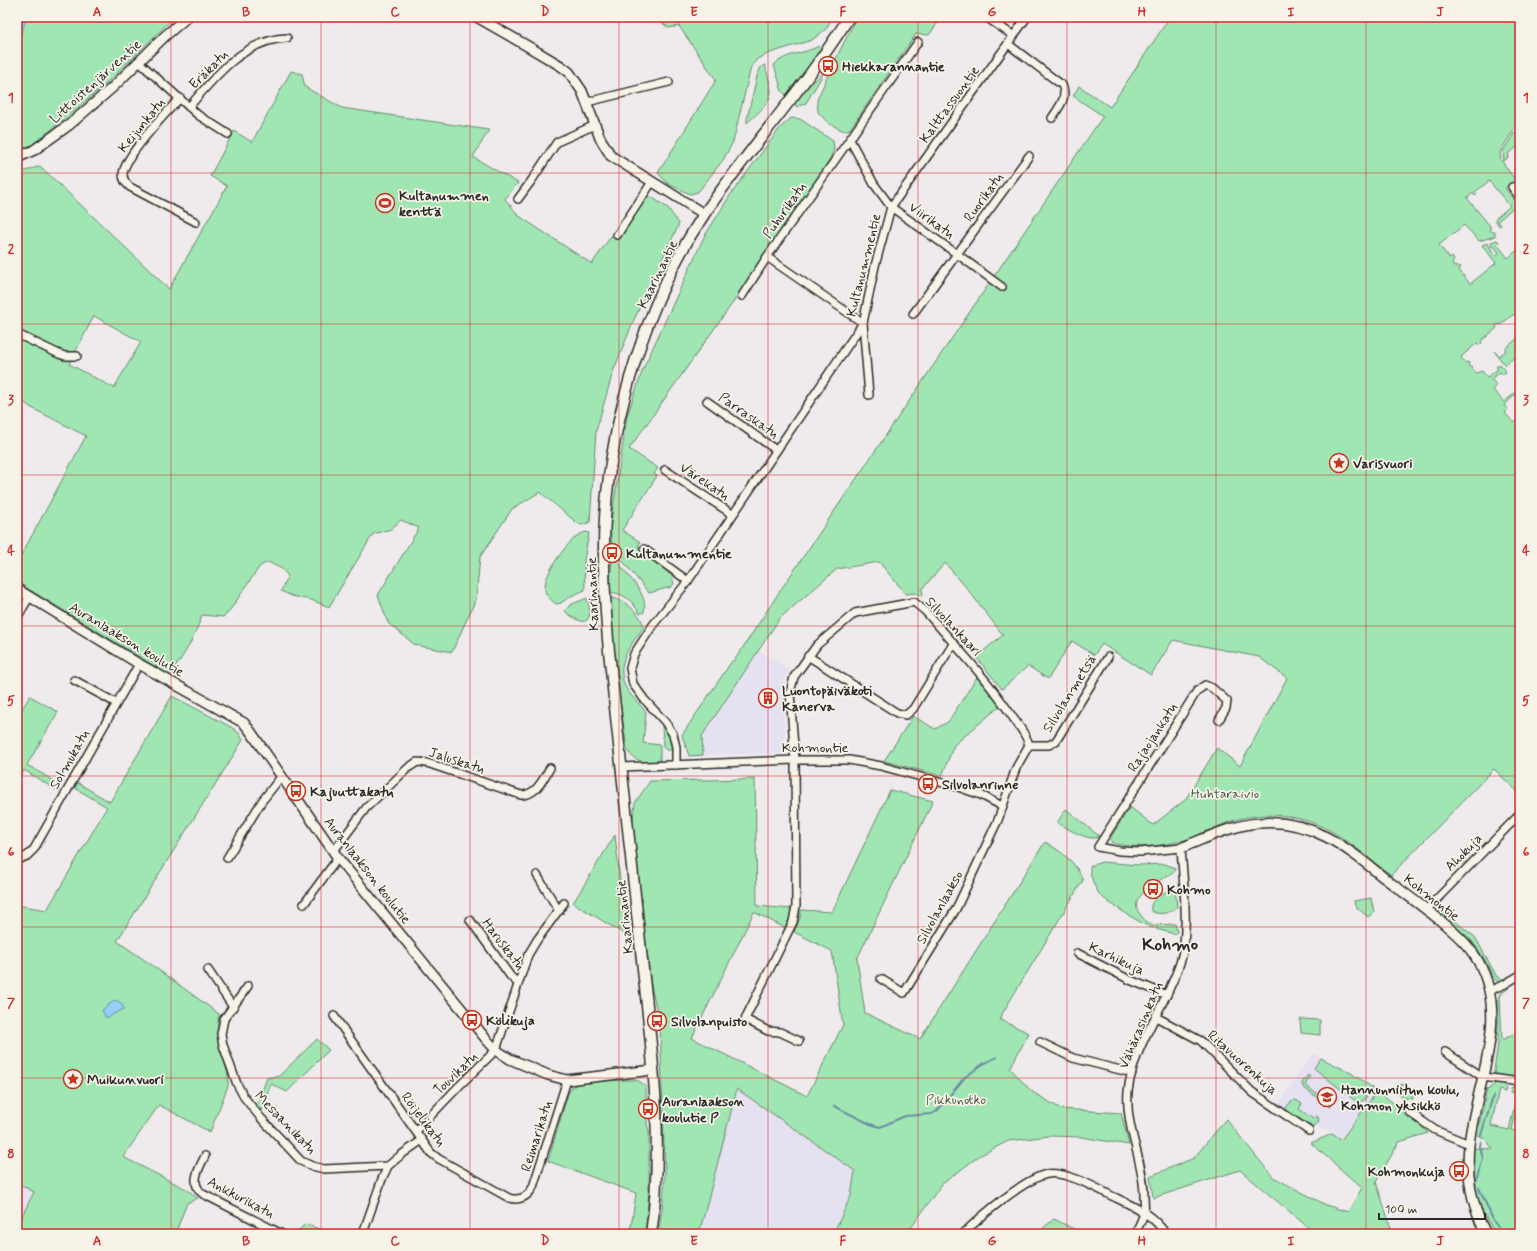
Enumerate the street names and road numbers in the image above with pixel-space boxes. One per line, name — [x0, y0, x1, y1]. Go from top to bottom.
street label: Littoistenjärventie — [46, 36, 145, 128]
street label: Eräkatu — [185, 46, 233, 93]
street label: Kalttassuontie — [916, 62, 984, 147]
street label: Keijunkatu — [114, 94, 170, 157]
street label: Ruorikatu — [960, 169, 1008, 226]
street label: Puhurikatu — [759, 179, 811, 242]
street label: Viirikatu — [905, 198, 958, 244]
street label: Kultanummentie — [842, 212, 886, 319]
street label: Kaarinantie — [634, 237, 682, 312]
street label: Parraskatu — [715, 389, 782, 443]
street label: Värekatu — [676, 459, 733, 505]
street label: Kaarinantie — [583, 557, 603, 631]
street label: Silvolankaari — [921, 593, 986, 660]
street label: Auranlaakson koulutie — [66, 598, 187, 681]
street label: Silvolanmetsä — [1039, 651, 1101, 736]
street label: Rajaojankatu — [1124, 699, 1182, 776]
street label: Solmukatu — [46, 726, 94, 792]
street label: Kohmontie — [782, 739, 848, 757]
street label: Jaluskatu — [426, 743, 487, 779]
street label: Auranlaakson koulutie — [320, 813, 415, 928]
street label: Ahokuja — [1441, 830, 1487, 875]
street label: Silvolanlaakso — [912, 868, 967, 947]
street label: Kohmontie — [1400, 870, 1463, 925]
street label: Kaarinantie — [612, 879, 638, 955]
street label: Haruskatu — [478, 915, 529, 975]
street label: Karhikuja — [1086, 938, 1147, 980]
street label: Vähärasinkatu — [1115, 979, 1167, 1071]
street label: Ritavuorenkuja — [1203, 1026, 1281, 1099]
street label: Touvikatu — [430, 1048, 482, 1099]
street label: Mesaanikatu — [250, 1087, 320, 1159]
street label: Röijelikatu — [397, 1089, 450, 1151]
street label: Reimarikatu — [517, 1098, 557, 1174]
street label: Ankkurikatu — [204, 1173, 277, 1223]

